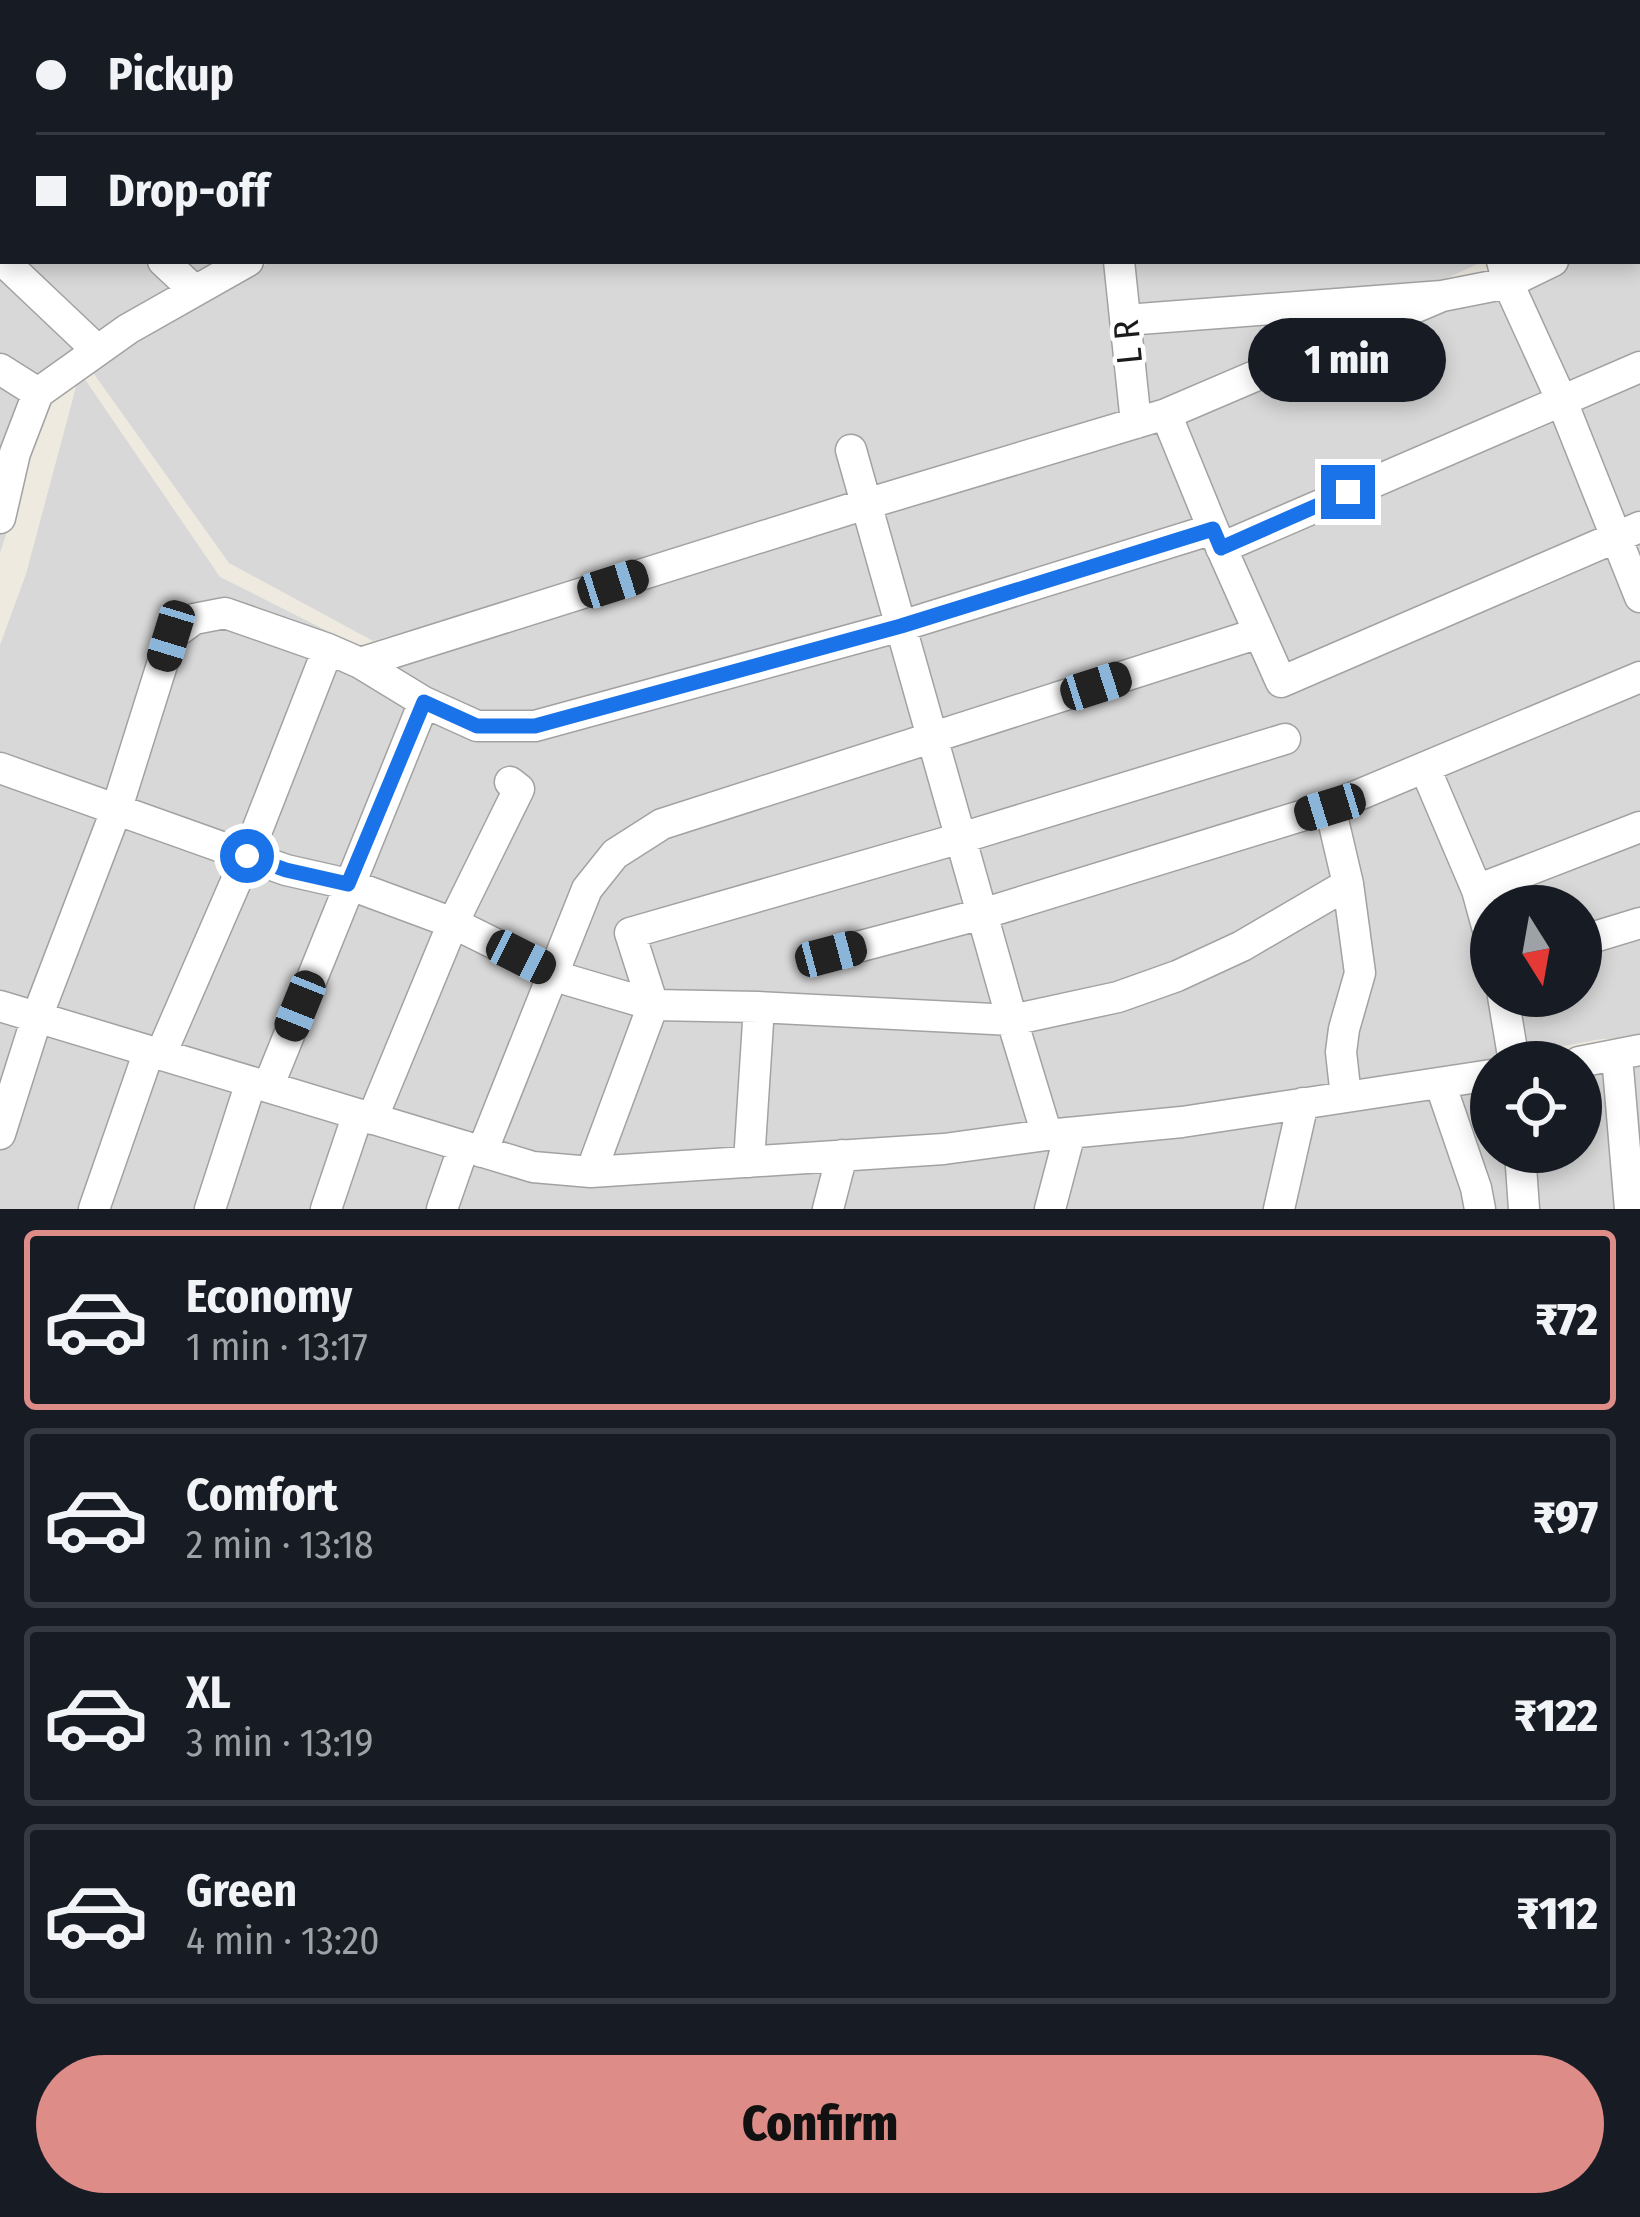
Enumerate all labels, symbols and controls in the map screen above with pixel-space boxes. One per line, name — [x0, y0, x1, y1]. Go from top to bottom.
text: Pickup — [108, 48, 234, 102]
text: Drop-off — [108, 164, 269, 218]
street label: L R — [1104, 318, 1152, 366]
callout: 1 min — [1249, 318, 1447, 402]
text: 1 min — [1305, 337, 1389, 383]
route end — [1321, 465, 1375, 519]
car — [573, 556, 653, 612]
car — [143, 596, 199, 676]
car — [1056, 658, 1136, 714]
car — [1290, 779, 1370, 835]
route start — [220, 829, 274, 883]
north arrow — [1470, 885, 1602, 1017]
map controls — [1470, 885, 1602, 1173]
car — [481, 925, 561, 989]
car — [792, 927, 870, 981]
car — [270, 966, 330, 1046]
button: locate — [1470, 1041, 1602, 1173]
icon: car — [42, 1266, 150, 1374]
text: Economy — [186, 1270, 352, 1324]
text: ₹72 — [1535, 1293, 1598, 1347]
text: 1 min · 13:17 — [186, 1324, 368, 1370]
icon: car — [42, 1464, 150, 1572]
text: Comfort — [186, 1468, 338, 1522]
text: ₹97 — [1533, 1491, 1598, 1545]
text: 2 min · 13:18 — [186, 1522, 374, 1568]
icon: car — [42, 1662, 150, 1770]
text: XL — [186, 1666, 231, 1720]
text: ₹122 — [1514, 1689, 1598, 1743]
text: 3 min · 13:19 — [186, 1720, 373, 1766]
icon: car — [42, 1860, 150, 1968]
text: Green — [186, 1864, 297, 1918]
text: ₹112 — [1517, 1887, 1598, 1941]
text: 4 min · 13:20 — [186, 1918, 380, 1964]
button: Confirm — [36, 2055, 1604, 2193]

